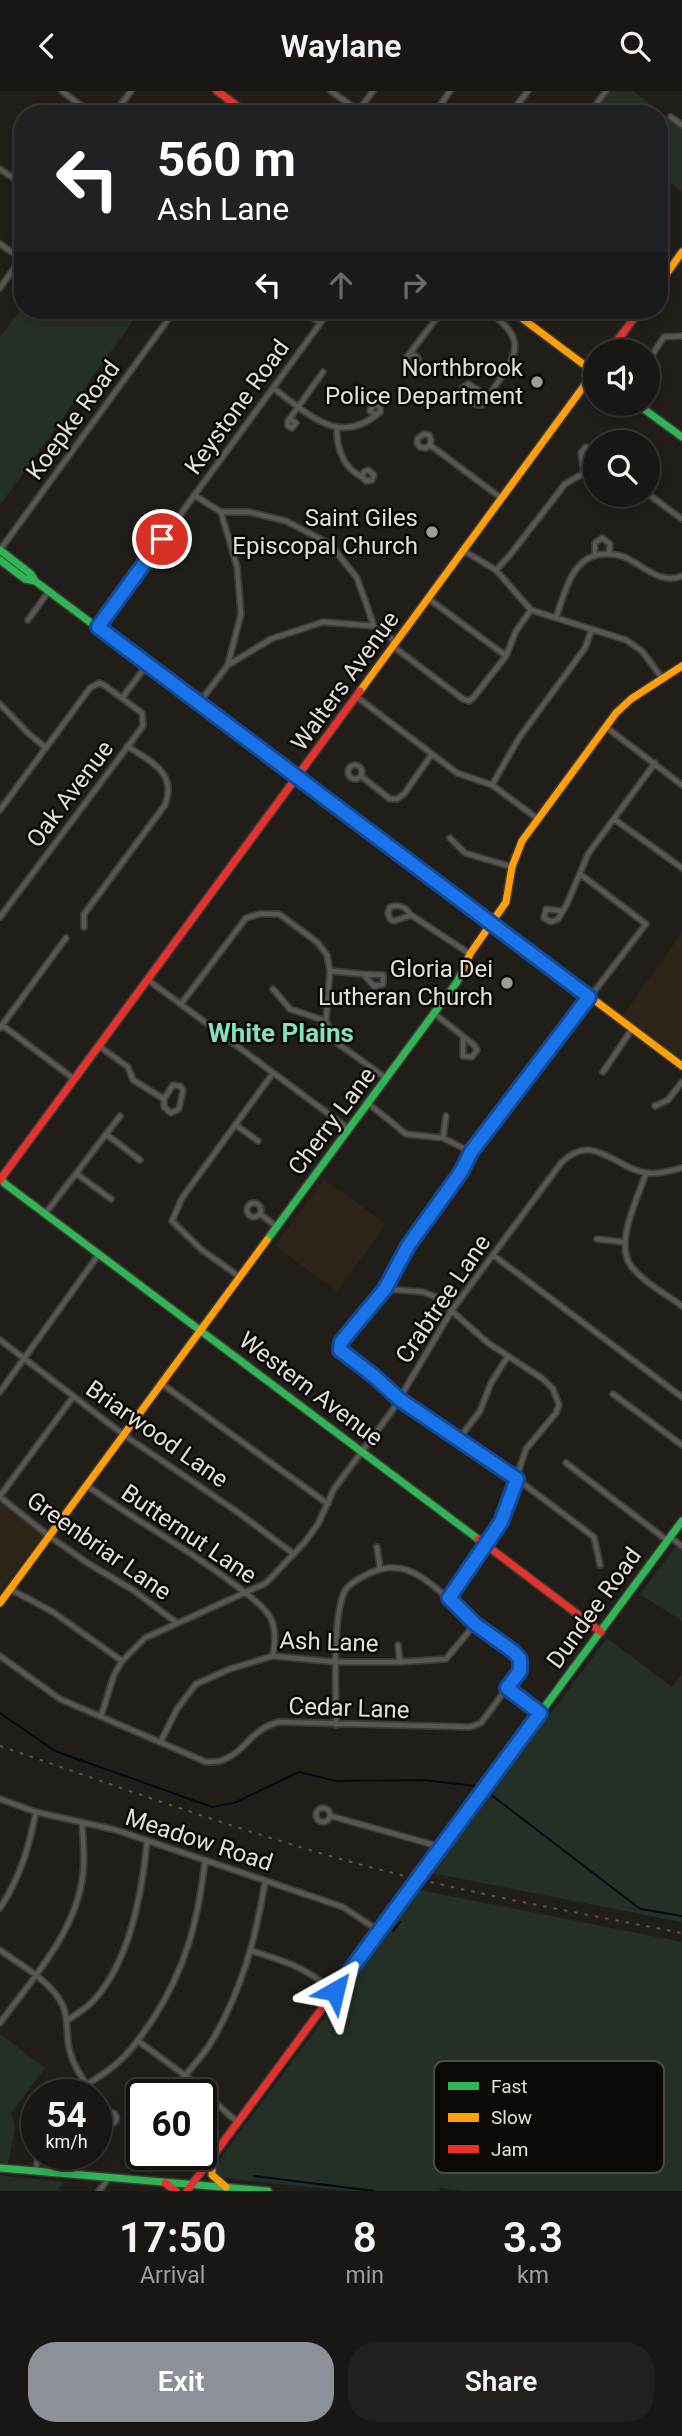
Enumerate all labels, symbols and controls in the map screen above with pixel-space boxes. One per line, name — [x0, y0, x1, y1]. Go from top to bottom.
icon: back — [28, 27, 66, 65]
text: Waylane — [280, 27, 402, 65]
icon: search — [616, 27, 654, 65]
text: 560 m — [157, 131, 296, 188]
icon: left — [42, 133, 133, 224]
text: Ash Lane — [157, 190, 289, 228]
icon: left — [249, 266, 287, 304]
icon: ahead — [322, 266, 360, 304]
icon: right — [395, 266, 433, 304]
street label: Keystone Road — [179, 334, 295, 480]
map controls — [583, 339, 660, 507]
button: sound — [583, 339, 660, 416]
place label: Northbrook Police Department — [325, 354, 524, 410]
street label: Koepke Road — [20, 355, 126, 485]
marker: Northbrook Police Department — [529, 374, 545, 390]
button: search — [583, 430, 660, 507]
place label: Saint Giles Episcopal Church — [232, 504, 418, 560]
pin — [132, 509, 192, 569]
icon: arrive — [143, 520, 181, 558]
marker: Saint Giles Episcopal Church — [424, 524, 440, 540]
street label: Walters Avenue — [285, 606, 405, 756]
street label: Oak Avenue — [21, 735, 119, 853]
place label: Gloria Dei Lutheran Church — [318, 955, 493, 1011]
marker: Gloria Dei Lutheran Church — [499, 975, 515, 991]
district label: White Plains — [208, 1018, 354, 1048]
street label: Cherry Lane — [283, 1062, 381, 1180]
street label: Crabtree Lane — [390, 1229, 496, 1369]
street label: Western Avenue — [234, 1326, 388, 1452]
street label: Briarwood Lane — [81, 1375, 233, 1493]
street label: Butternut Lane — [116, 1478, 262, 1590]
street label: Greenbriar Lane — [22, 1486, 176, 1606]
street label: Dundee Road — [541, 1542, 647, 1674]
street label: Ash Lane — [279, 1626, 379, 1658]
street label: Cedar Lane — [288, 1692, 410, 1724]
street label: Meadow Road — [122, 1803, 276, 1877]
position arrow — [298, 1954, 372, 2028]
legend — [434, 2061, 664, 2173]
text: Fast — [491, 2075, 528, 2098]
speed limit sign: 60 — [126, 2079, 217, 2170]
text: 54 — [46, 2095, 87, 2136]
text: Slow — [491, 2106, 532, 2129]
text: km/h — [45, 2131, 88, 2152]
text: Jam — [491, 2138, 528, 2161]
text: 17:50 — [119, 2213, 226, 2262]
text: 8 — [353, 2213, 377, 2262]
text: 3.3 — [503, 2213, 563, 2262]
text: Arrival — [140, 2262, 205, 2289]
text: min — [345, 2262, 384, 2289]
text: km — [517, 2262, 549, 2289]
button: Exit — [28, 2342, 334, 2422]
button: Share — [348, 2342, 654, 2422]

